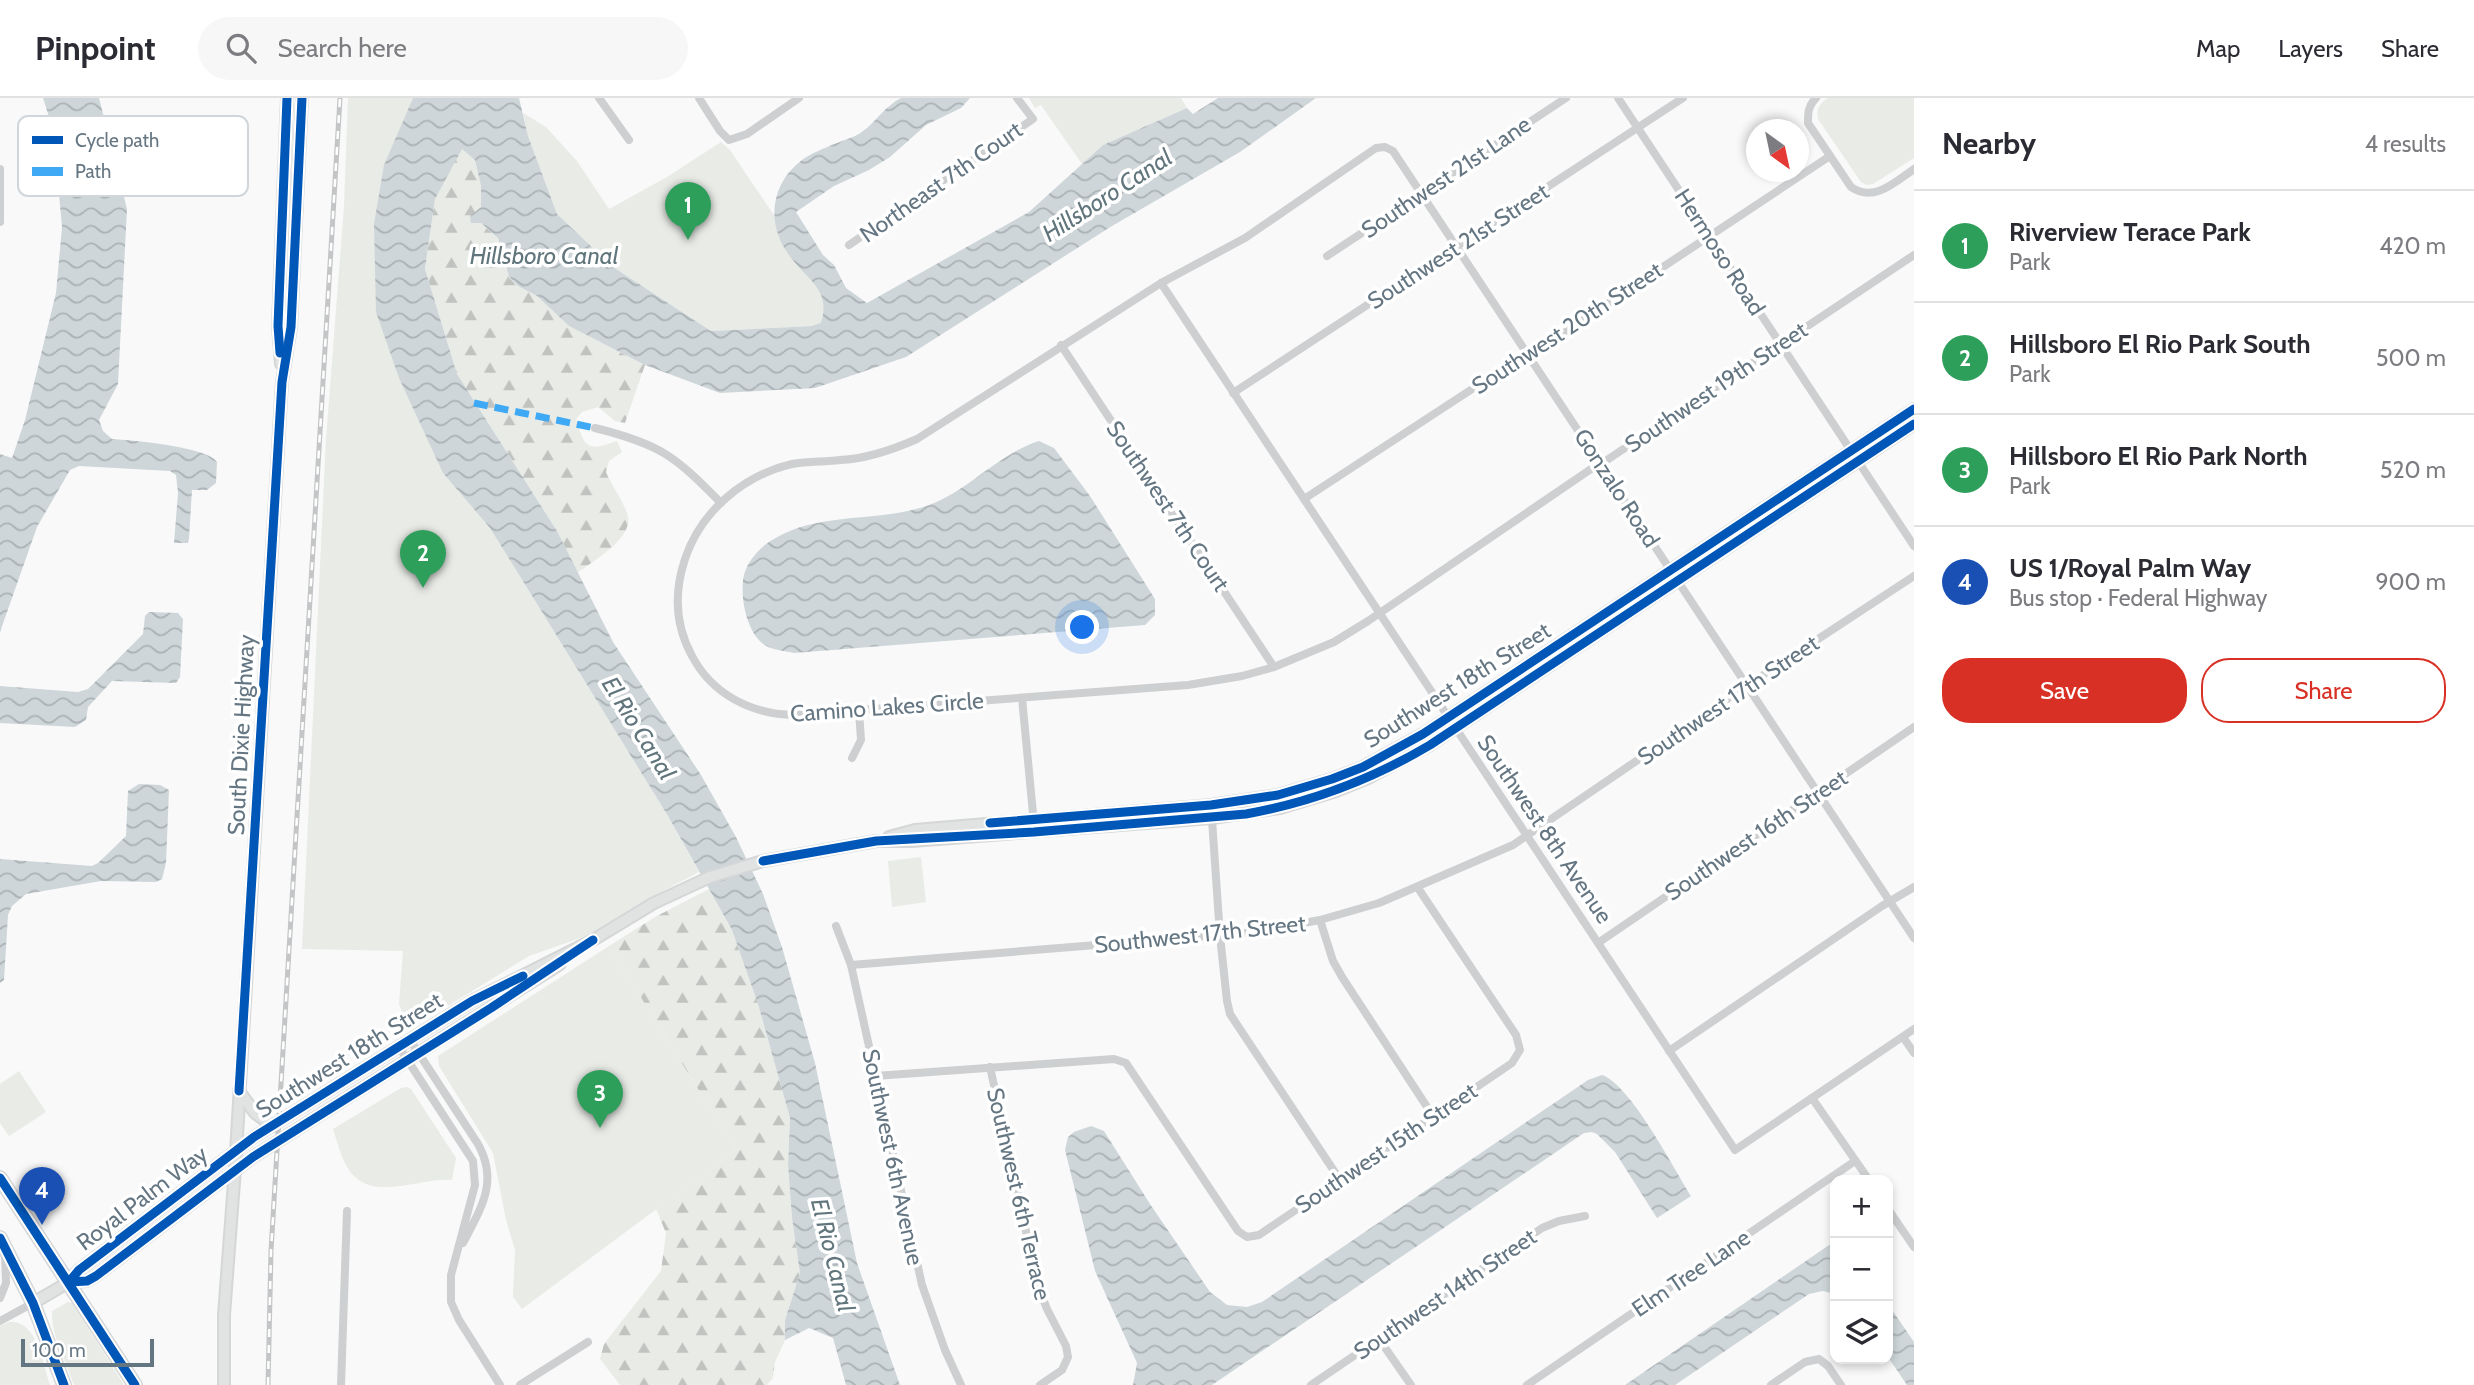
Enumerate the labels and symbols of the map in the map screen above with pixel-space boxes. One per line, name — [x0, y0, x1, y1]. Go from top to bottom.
street label: Southwest 21st Lane — [1356, 110, 1536, 244]
street label: Northeast 7th Court — [854, 115, 1028, 248]
legend — [18, 116, 248, 196]
north arrow — [1746, 119, 1809, 182]
text: Cycle path — [75, 129, 159, 152]
water label: Hillsboro Canal — [1037, 142, 1178, 248]
text: Path — [75, 160, 111, 183]
street label: Southwest 21st Street — [1362, 177, 1554, 315]
pin: 1 — [665, 182, 711, 240]
street label: Hermoso Road — [1669, 184, 1771, 320]
water label: Hillsboro Canal — [470, 241, 619, 270]
street label: Southwest 20th Street — [1466, 256, 1668, 400]
street label: Southwest 19th Street — [1619, 315, 1813, 458]
street label: Southwest 7th Court — [1101, 415, 1236, 597]
street label: Gonzalo Road — [1568, 423, 1666, 553]
pin: 2 — [400, 530, 446, 588]
your location — [1065, 610, 1099, 644]
street label: Southwest 18th Street — [1358, 616, 1556, 754]
street label: Southwest 17th Street — [1632, 629, 1824, 771]
street label: South Dixie Highway — [222, 633, 260, 836]
water label: El Rio Canal — [596, 671, 682, 785]
street label: Camino Lakes Circle — [789, 686, 985, 728]
street label: Southwest 8th Avenue — [1472, 729, 1619, 929]
street label: Southwest 16th Street — [1659, 763, 1853, 906]
street label: Southwest 17th Street — [1093, 909, 1307, 959]
street label: Southwest 18th Street — [250, 986, 448, 1124]
street label: Southwest 6th Avenue — [856, 1046, 930, 1268]
pin: 3 — [577, 1070, 623, 1128]
street label: Southwest 15th Street — [1290, 1077, 1482, 1219]
street label: Southwest 6th Terrace — [981, 1085, 1057, 1303]
street label: Royal Palm Way — [71, 1139, 213, 1256]
pin: 4 — [19, 1167, 65, 1225]
water label: El Rio Canal — [805, 1195, 861, 1315]
street label: Southwest 14th Street — [1348, 1222, 1542, 1366]
street label: Elm Tree Lane — [1627, 1223, 1756, 1323]
scale bar — [21, 1336, 154, 1368]

